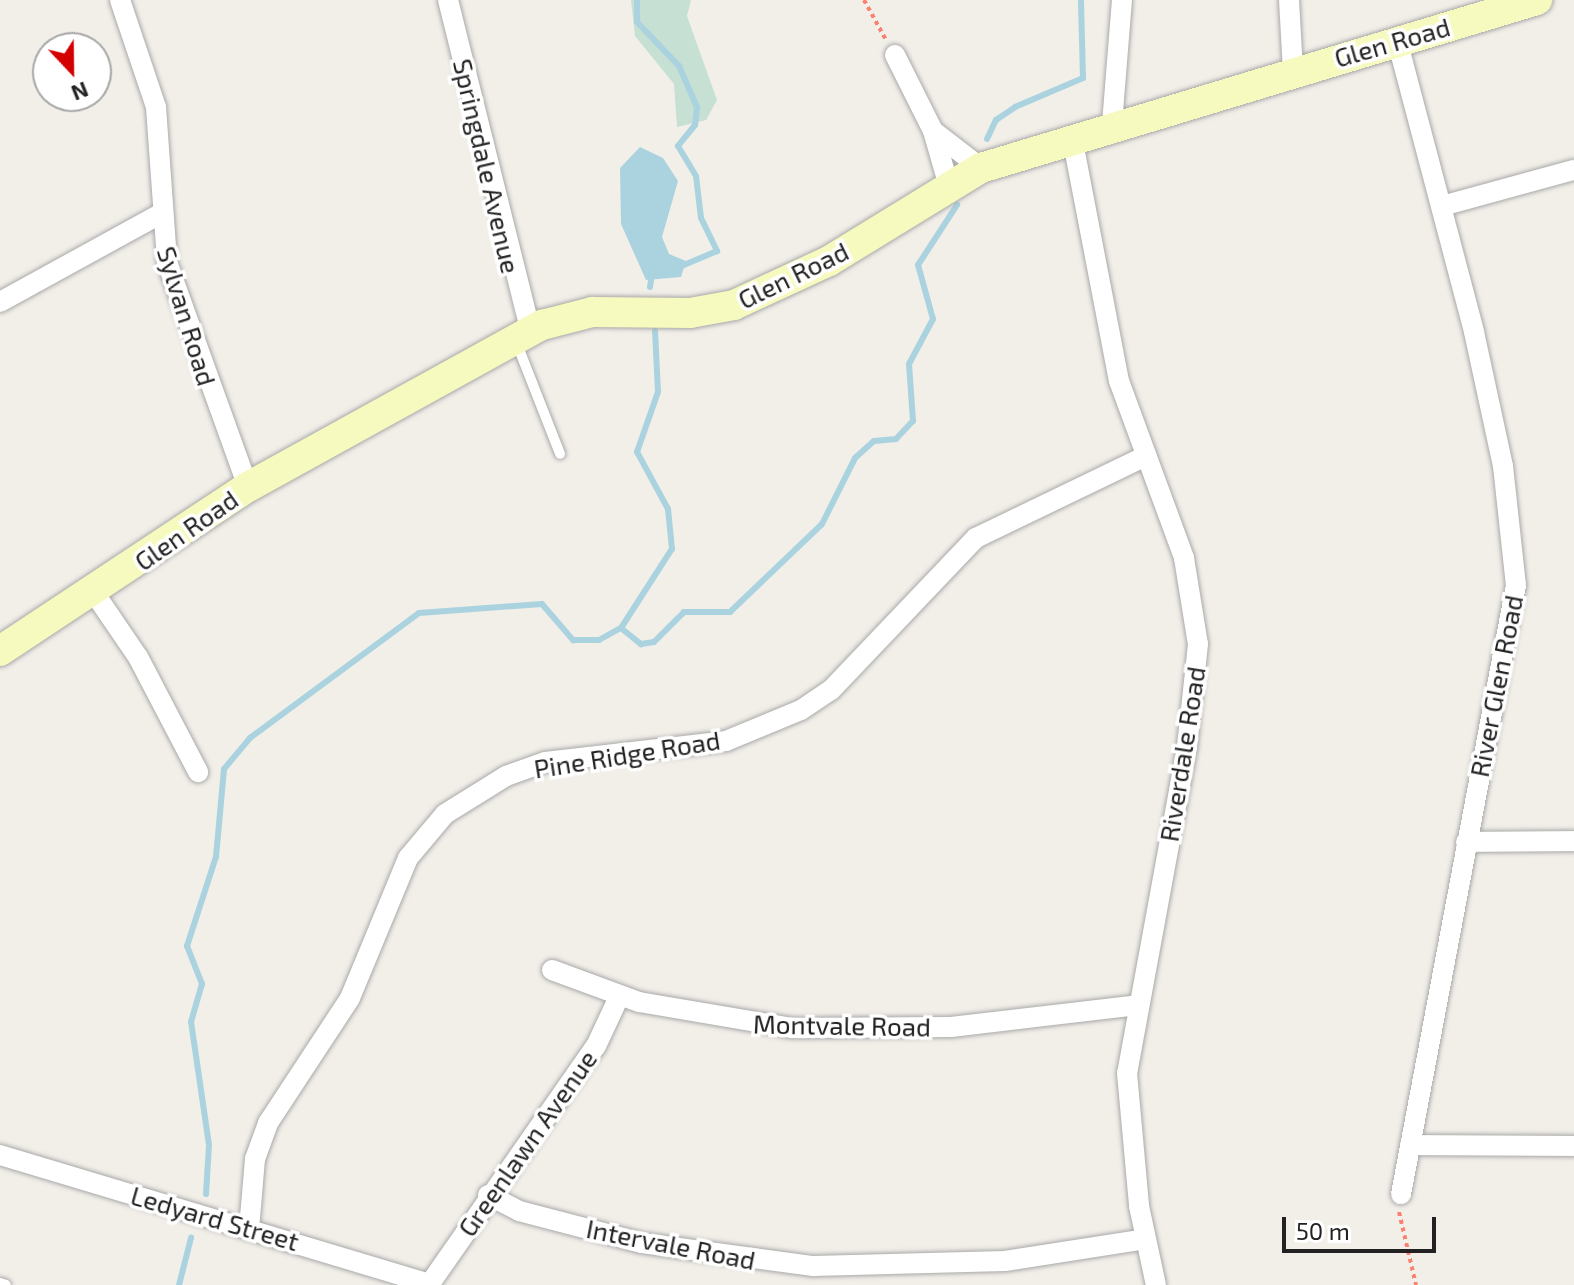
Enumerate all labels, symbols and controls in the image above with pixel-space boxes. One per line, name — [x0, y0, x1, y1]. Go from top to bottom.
street label: Glen Road — [1331, 11, 1453, 73]
north arrow — [32, 32, 112, 112]
street label: Springdale Avenue — [447, 55, 527, 277]
text: N — [68, 77, 92, 107]
street label: Glen Road — [733, 235, 853, 315]
street label: Sylvan Road — [151, 243, 223, 389]
street label: Glen Road — [128, 483, 244, 577]
street label: River Glen Road — [1463, 592, 1529, 780]
street label: Riverdale Road — [1153, 664, 1211, 844]
street label: Pine Ridge Road — [532, 724, 722, 784]
street label: Montvale Road — [753, 1008, 931, 1042]
street label: Greenlawn Avenue — [451, 1044, 603, 1242]
street label: Ledyard Street — [127, 1179, 303, 1257]
scale bar — [1286, 1201, 1440, 1251]
street label: Intervale Road — [584, 1212, 758, 1276]
text: 50 m — [1296, 1216, 1350, 1245]

